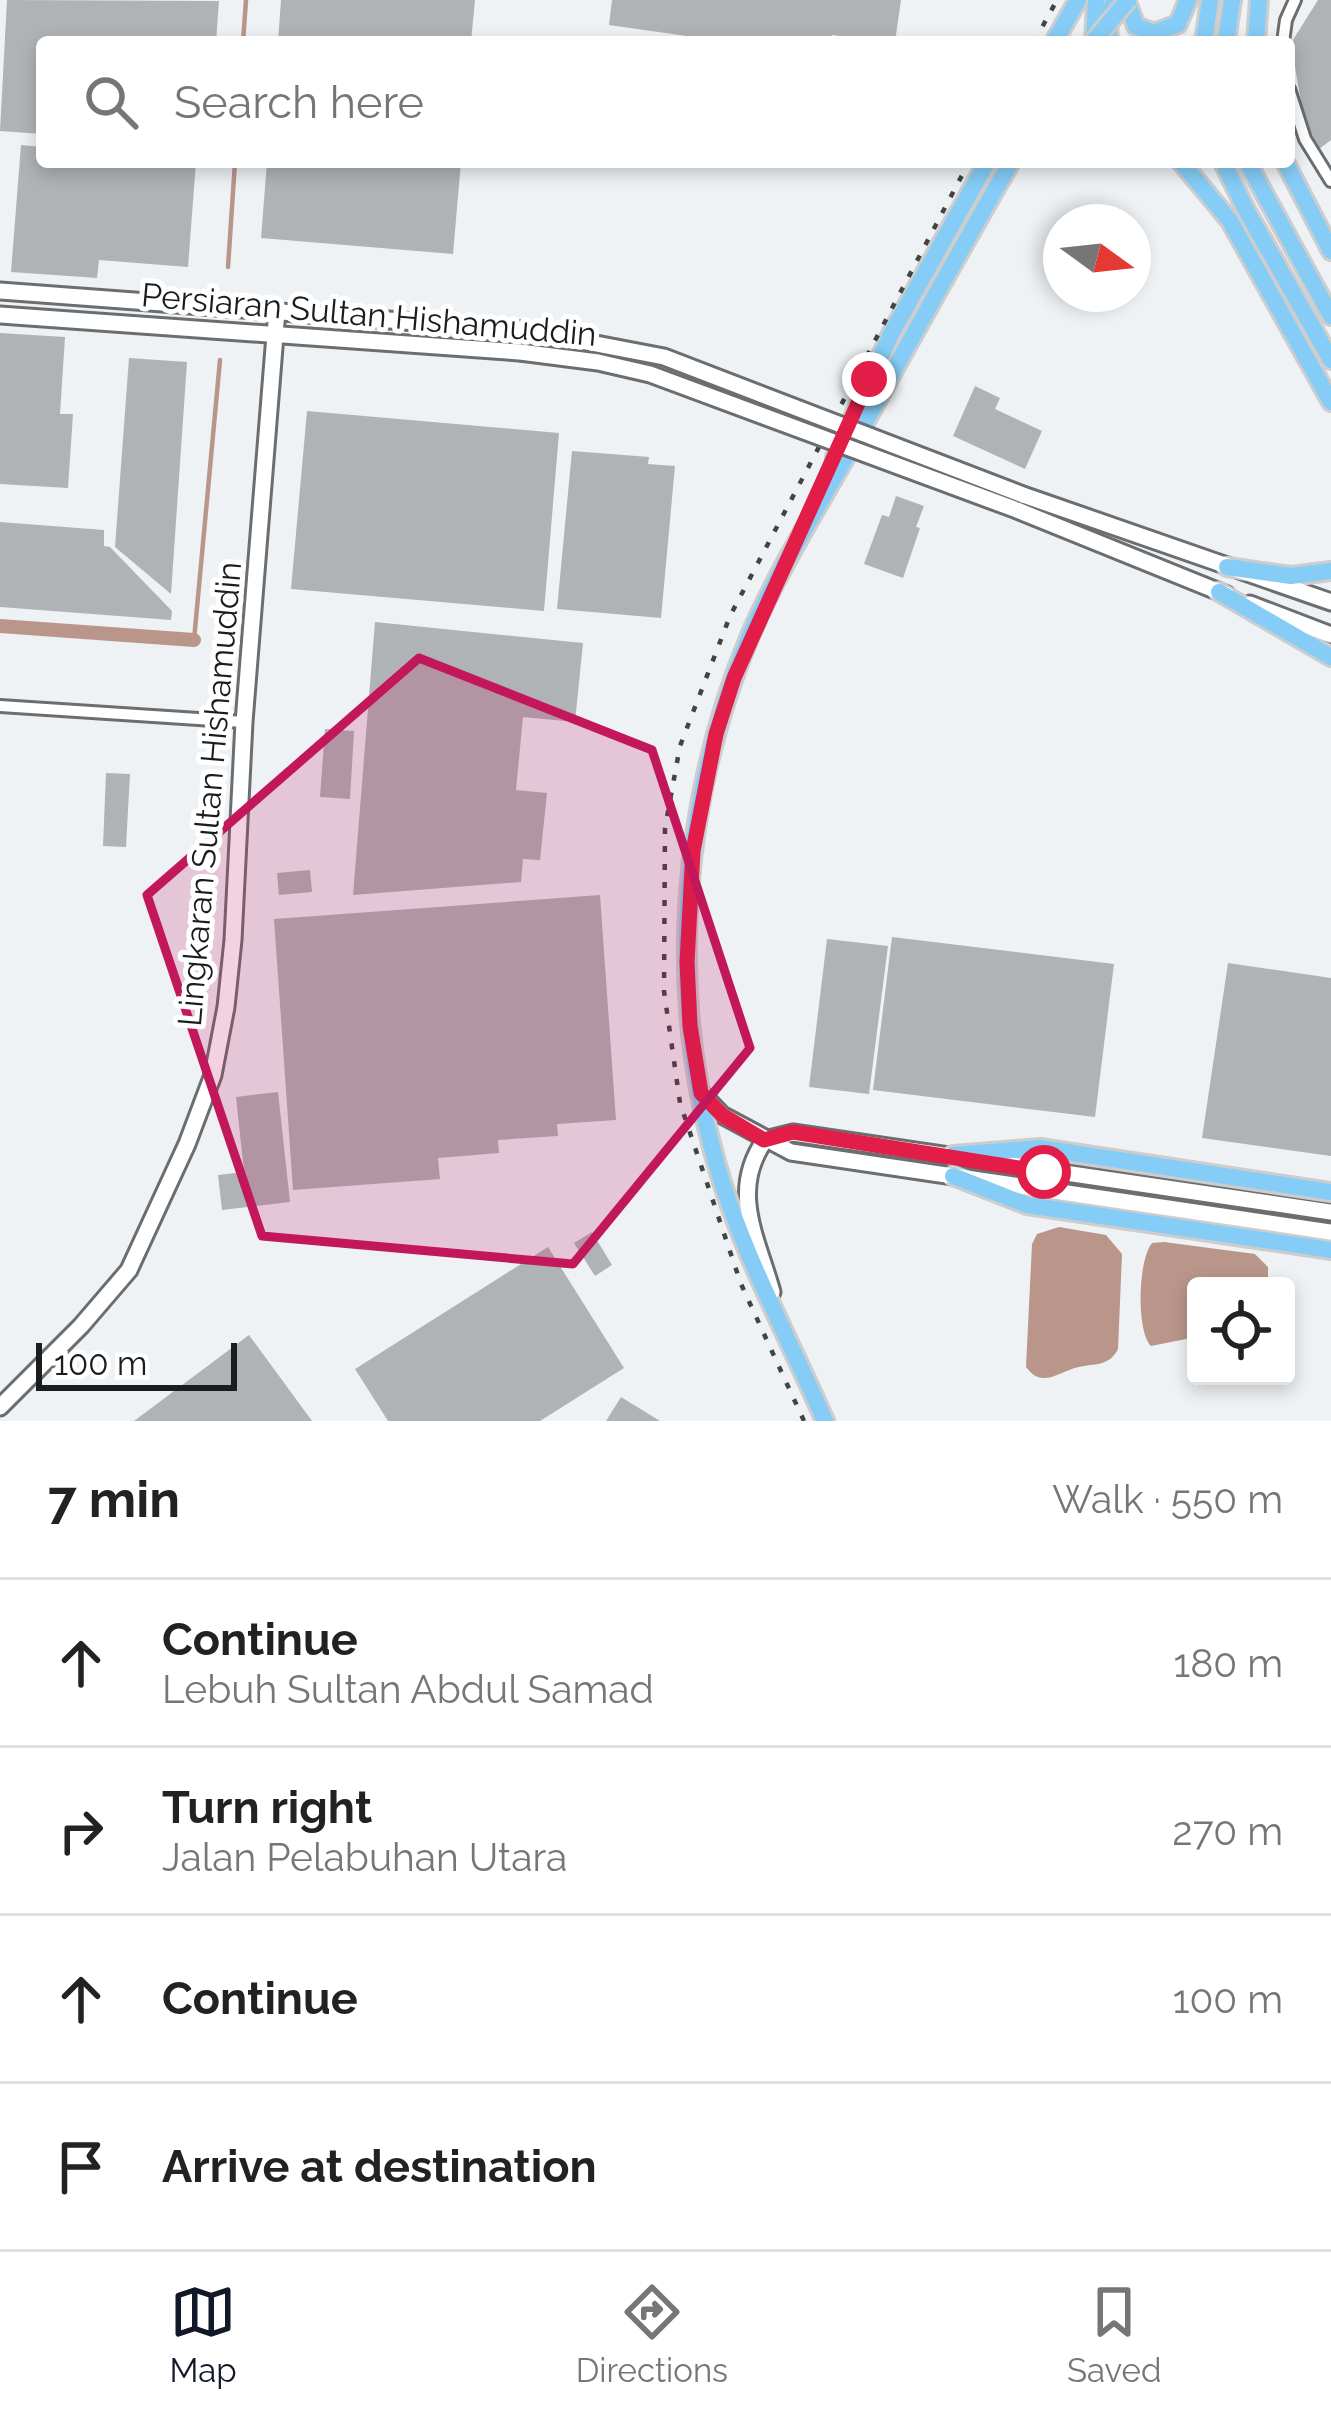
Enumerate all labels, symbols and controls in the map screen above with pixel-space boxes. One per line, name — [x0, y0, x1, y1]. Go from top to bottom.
search box — [36, 36, 1295, 168]
icon: search — [78, 69, 144, 135]
text: Search here — [174, 76, 424, 129]
north arrow — [1043, 204, 1151, 312]
street label: Persiaran Sultan Hishamuddin — [140, 275, 598, 354]
route end — [842, 352, 896, 406]
street label: Lingkaran Sultan Hishamuddin — [170, 560, 249, 1028]
route start — [1017, 1145, 1071, 1199]
map controls — [1187, 1277, 1295, 1385]
button: locate — [1187, 1277, 1295, 1385]
scale bar — [36, 1337, 237, 1390]
text: 100 m — [54, 1344, 147, 1383]
text: 7 min — [48, 1469, 180, 1529]
text: Walk · 550 m — [1052, 1476, 1283, 1522]
text: Continue — [162, 1613, 358, 1666]
icon: ahead — [48, 1630, 114, 1696]
text: 180 m — [1174, 1640, 1283, 1686]
text: Lebuh Sultan Abdul Samad — [162, 1666, 654, 1712]
text: Turn right — [162, 1781, 372, 1834]
icon: right — [48, 1798, 114, 1864]
text: 270 m — [1172, 1808, 1283, 1854]
text: Jalan Pelabuhan Utara — [162, 1834, 567, 1880]
icon: ahead — [48, 1966, 114, 2032]
text: Continue — [162, 1972, 358, 2025]
text: 100 m — [1173, 1976, 1283, 2022]
icon: arrive — [48, 2134, 114, 2200]
text: Arrive at destination — [162, 2140, 597, 2193]
tab: Map — [170, 2279, 237, 2390]
tab: Directions — [576, 2279, 728, 2390]
tab: Saved — [1067, 2279, 1161, 2390]

